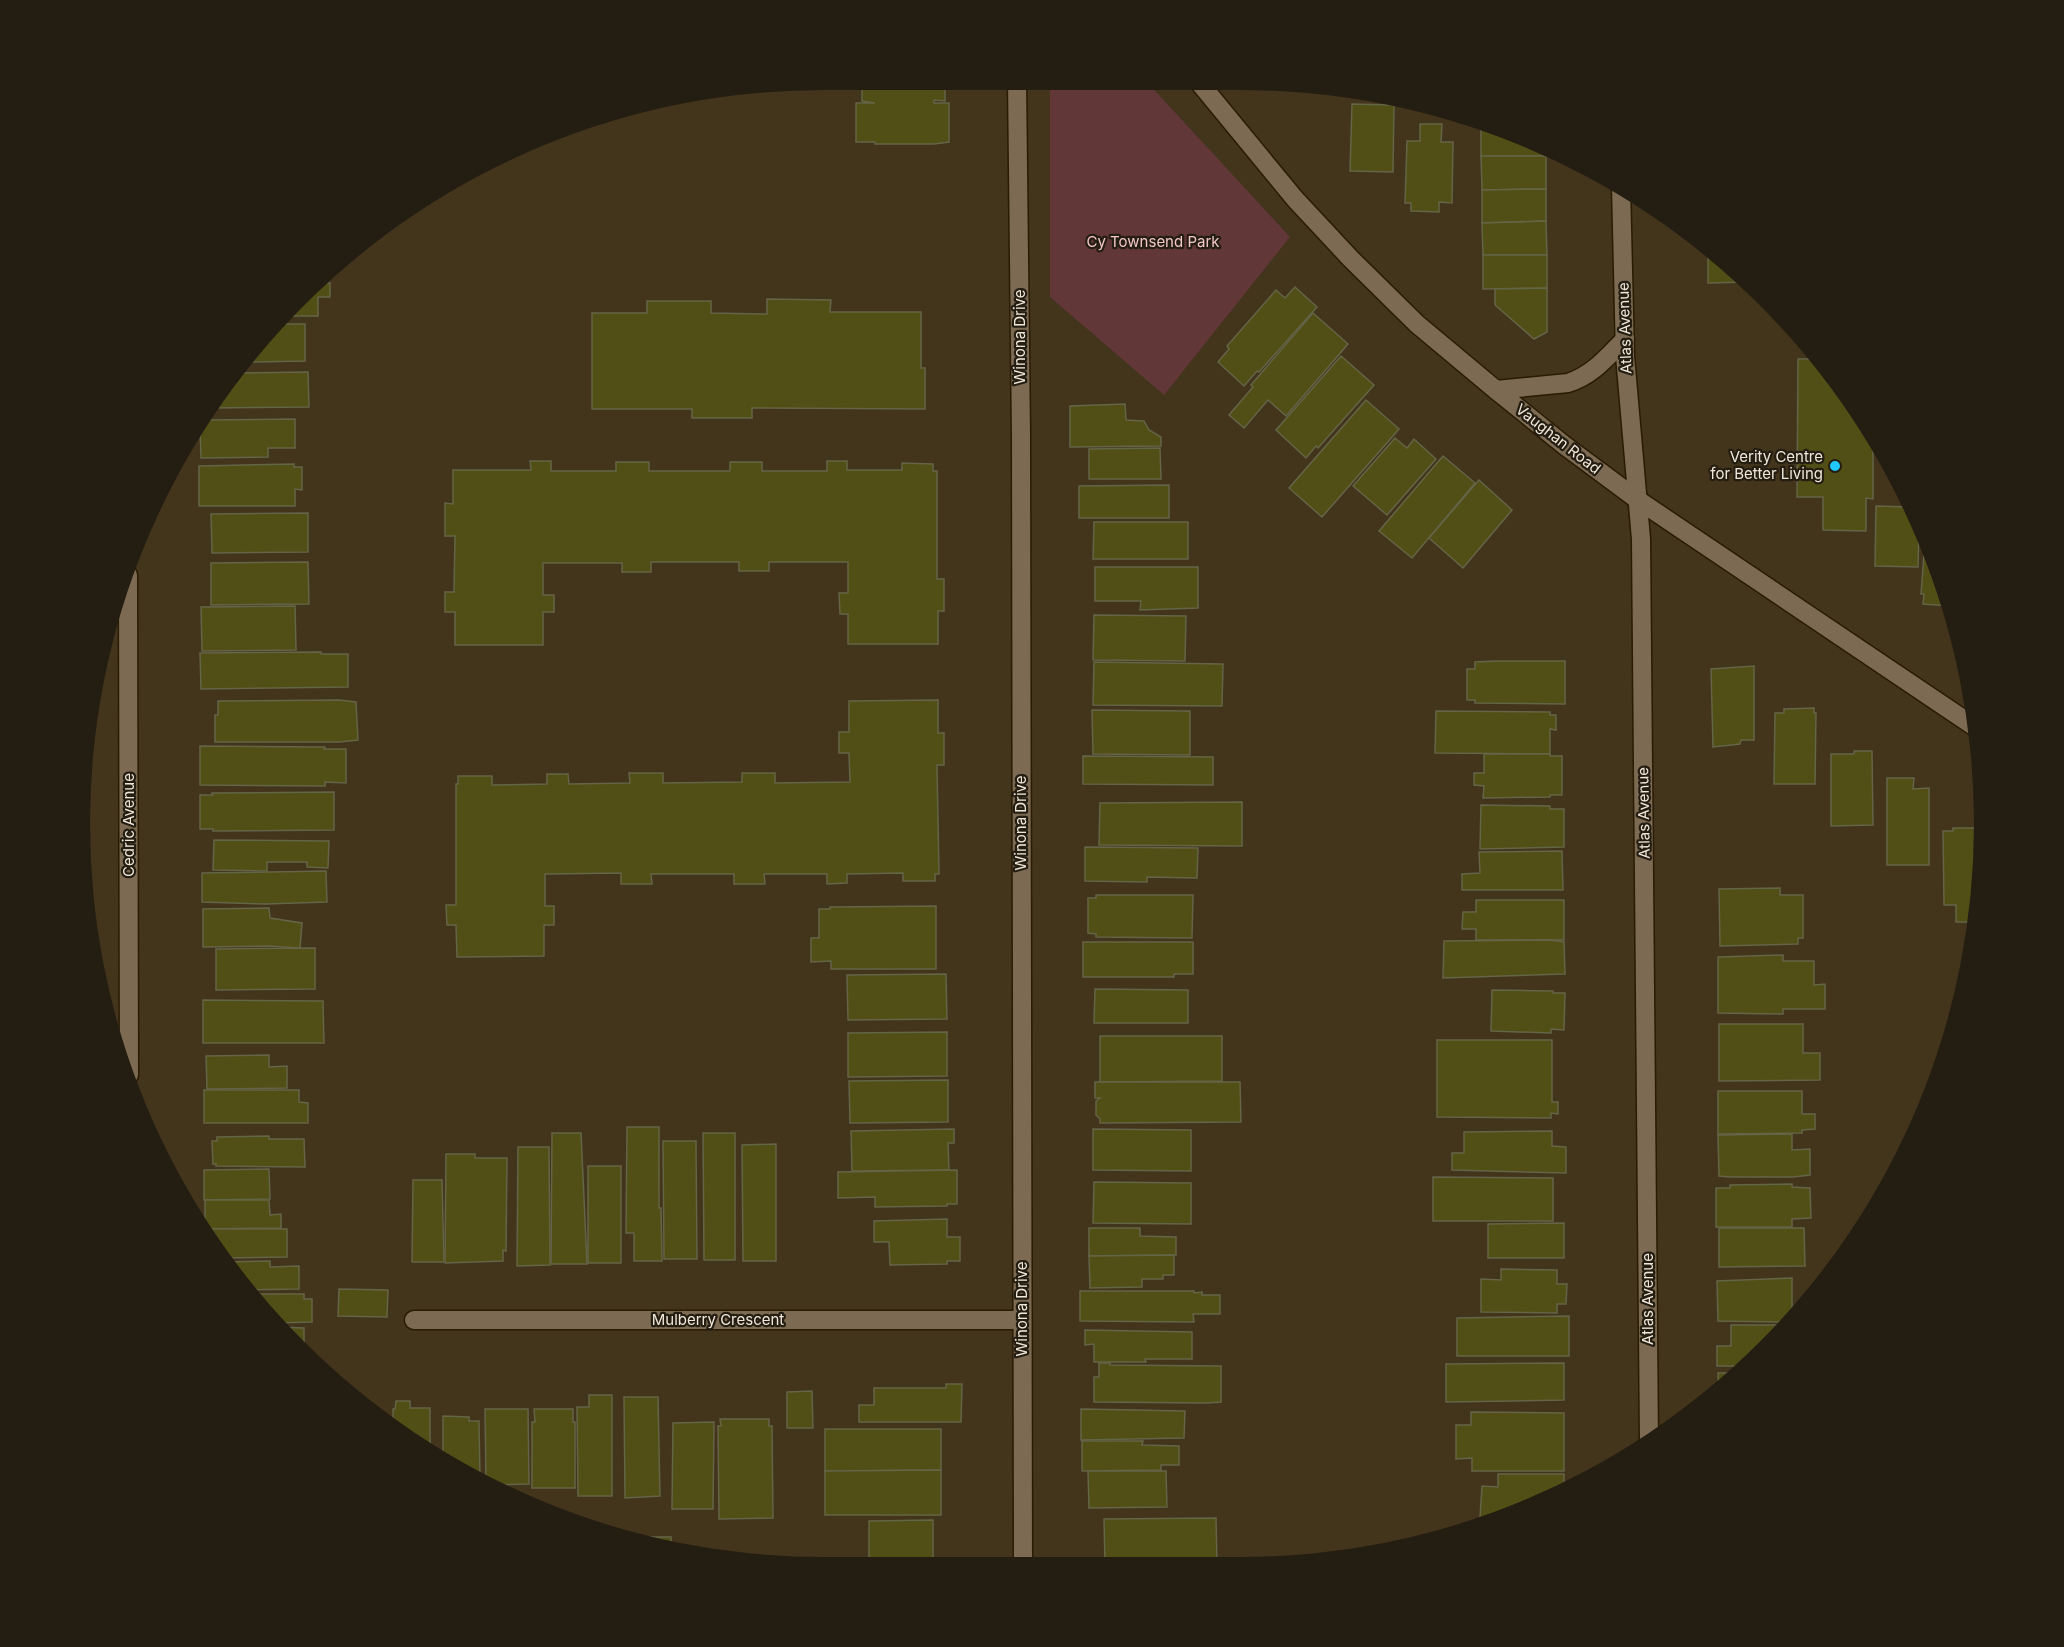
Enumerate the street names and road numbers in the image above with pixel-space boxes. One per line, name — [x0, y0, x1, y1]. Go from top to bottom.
street label: Atlas Avenue — [1613, 282, 1636, 374]
street label: Winona Drive — [1010, 290, 1029, 385]
street label: Vaughan Road — [1512, 400, 1605, 478]
street label: Atlas Avenue — [1633, 767, 1654, 859]
street label: Cedric Avenue — [119, 773, 138, 877]
street label: Winona Drive — [1011, 776, 1030, 871]
street label: Atlas Avenue — [1638, 1253, 1657, 1345]
street label: Winona Drive — [1012, 1262, 1031, 1357]
street label: Mulberry Crescent — [652, 1310, 784, 1329]

